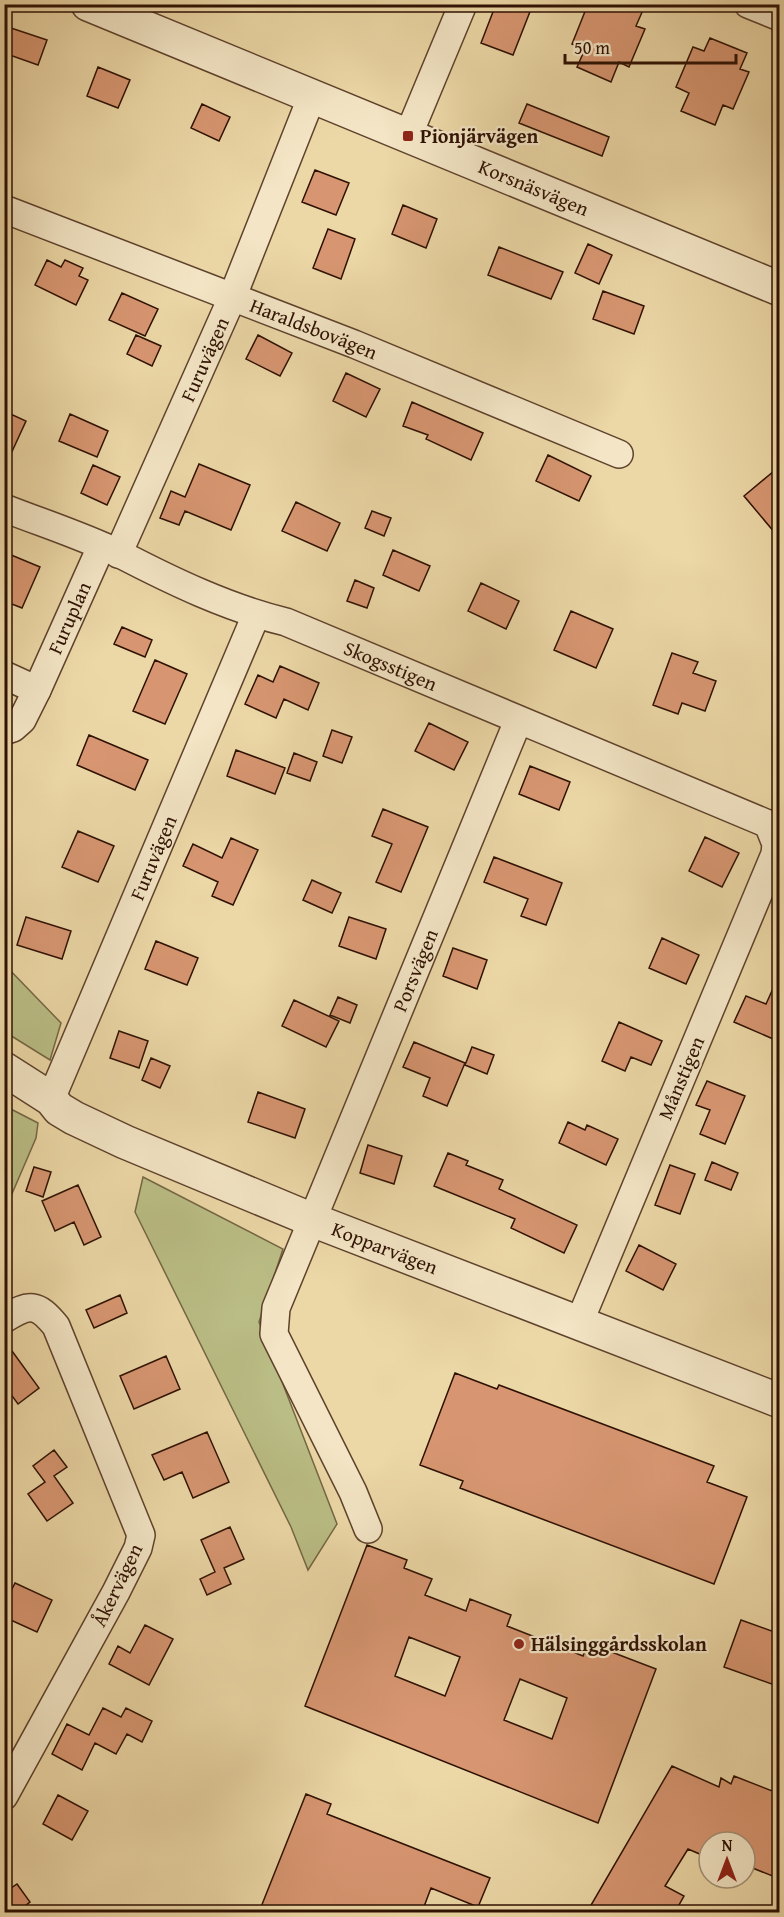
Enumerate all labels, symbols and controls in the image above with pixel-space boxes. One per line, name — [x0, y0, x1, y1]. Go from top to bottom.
scale bar — [565, 27, 736, 65]
text: 50 m — [574, 34, 610, 61]
place label: Pionjärvägen — [420, 121, 539, 150]
marker: Pionjärvägen — [401, 129, 415, 143]
street label: Korsnäsvägen — [474, 151, 593, 223]
street label: Haraldsbovägen — [246, 290, 382, 366]
street label: Furuvägen — [173, 312, 236, 406]
street label: Furuplan — [40, 577, 98, 659]
street label: Skogsstigen — [340, 633, 442, 698]
street label: Furuvägen — [122, 811, 184, 904]
street label: Porsvägen — [385, 924, 445, 1016]
street label: Månstigen — [650, 1032, 711, 1124]
street label: Kopparvägen — [328, 1214, 442, 1281]
street label: Åkervägen — [84, 1538, 149, 1631]
place label: Hälsinggårdsskolan — [531, 1629, 707, 1658]
marker: Hälsinggårdsskolan — [512, 1637, 526, 1651]
north arrow — [697, 1830, 757, 1890]
text: N — [722, 1833, 733, 1857]

